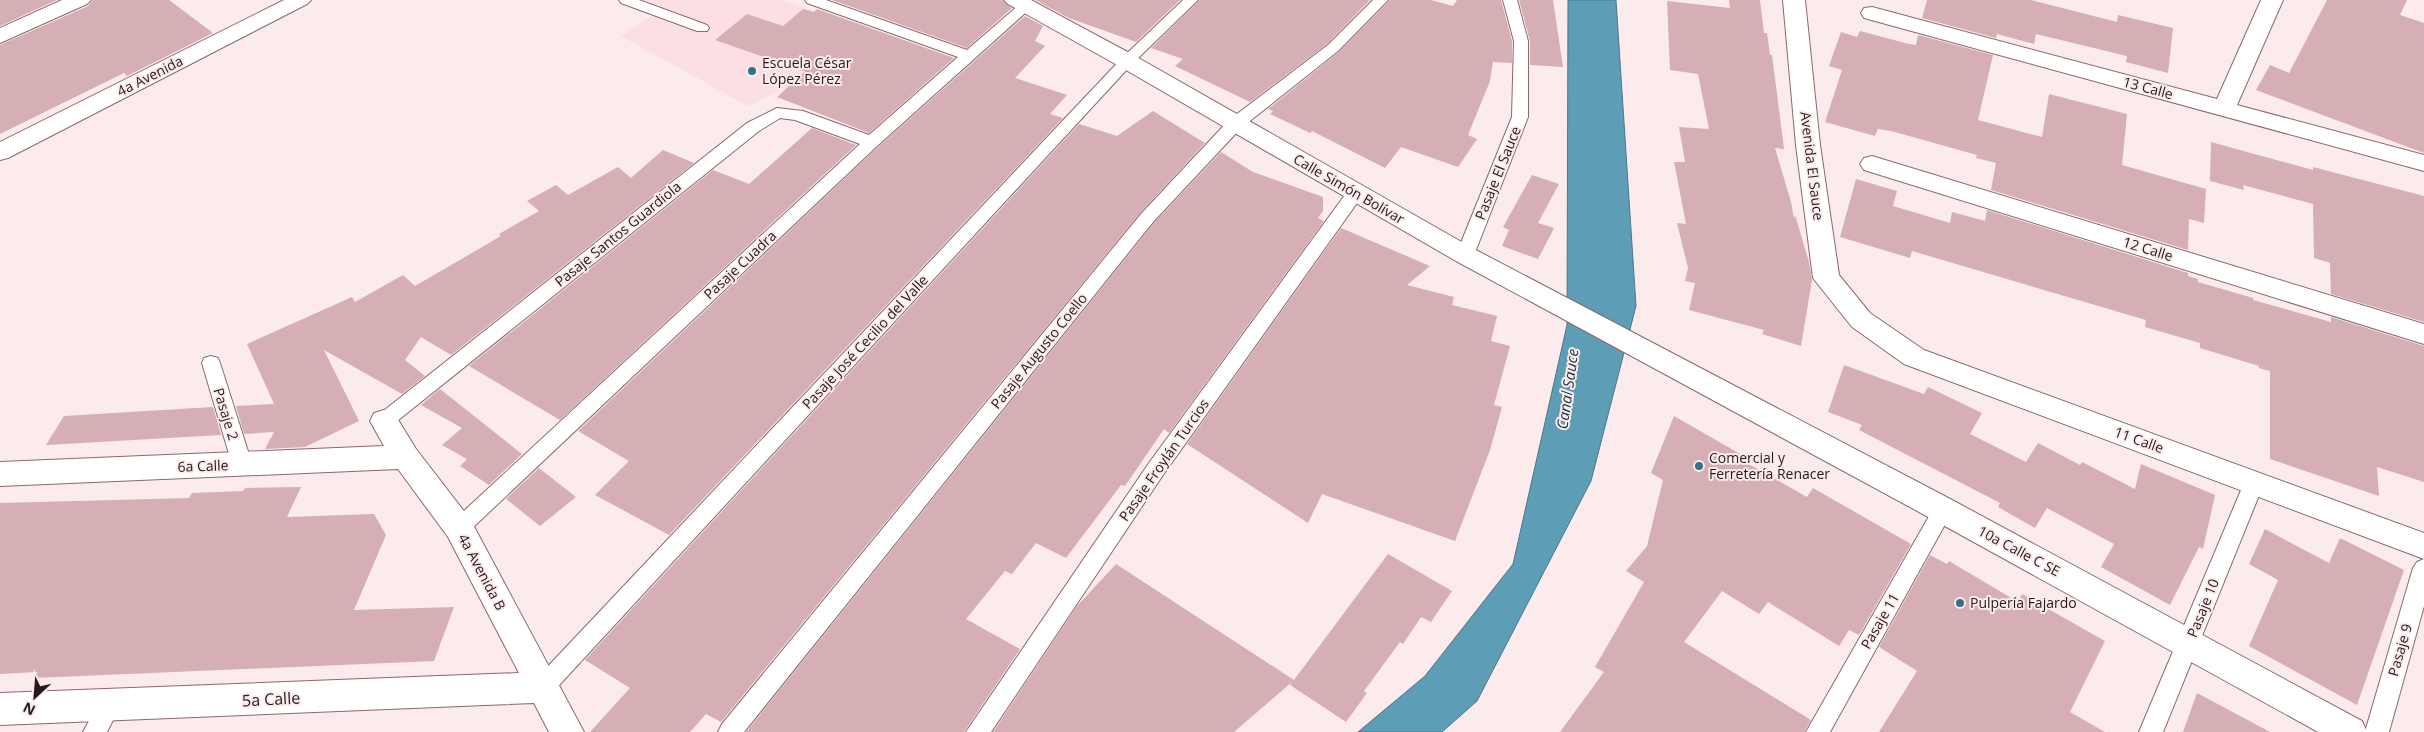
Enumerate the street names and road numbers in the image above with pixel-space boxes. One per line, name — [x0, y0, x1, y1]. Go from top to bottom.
street label: 4a Avenida — [114, 51, 186, 100]
street label: 13 Calle — [2121, 72, 2175, 103]
street label: Avenida El Sauce — [1796, 111, 1829, 222]
street label: Pasaje El Sauce — [1470, 123, 1525, 222]
street label: Calle Simón Bolívar — [1290, 149, 1408, 228]
street label: Pasaje Santos Guardiola — [550, 177, 685, 291]
street label: Pasaje Cuadra — [699, 226, 780, 303]
street label: 12 Calle — [2121, 232, 2176, 265]
street label: Pasaje José Cecilio del Valle — [797, 270, 932, 413]
street label: Pasaje Augusto Coello — [986, 289, 1091, 412]
street label: Pasaje 2 — [210, 385, 243, 442]
street label: Pasaje Froylán Turcios — [1114, 395, 1213, 525]
street label: 11 Calle — [2112, 422, 2167, 457]
street label: 6a Calle — [177, 455, 229, 476]
street label: 10a Calle C SE — [1975, 521, 2064, 580]
street label: 4a Avenida B — [454, 530, 511, 613]
street label: Pasaje 10 — [2182, 576, 2223, 640]
street label: Pasaje 11 — [1856, 589, 1903, 652]
street label: Pasaje 9 — [2383, 621, 2416, 678]
street label: 5a Calle — [241, 686, 301, 712]

